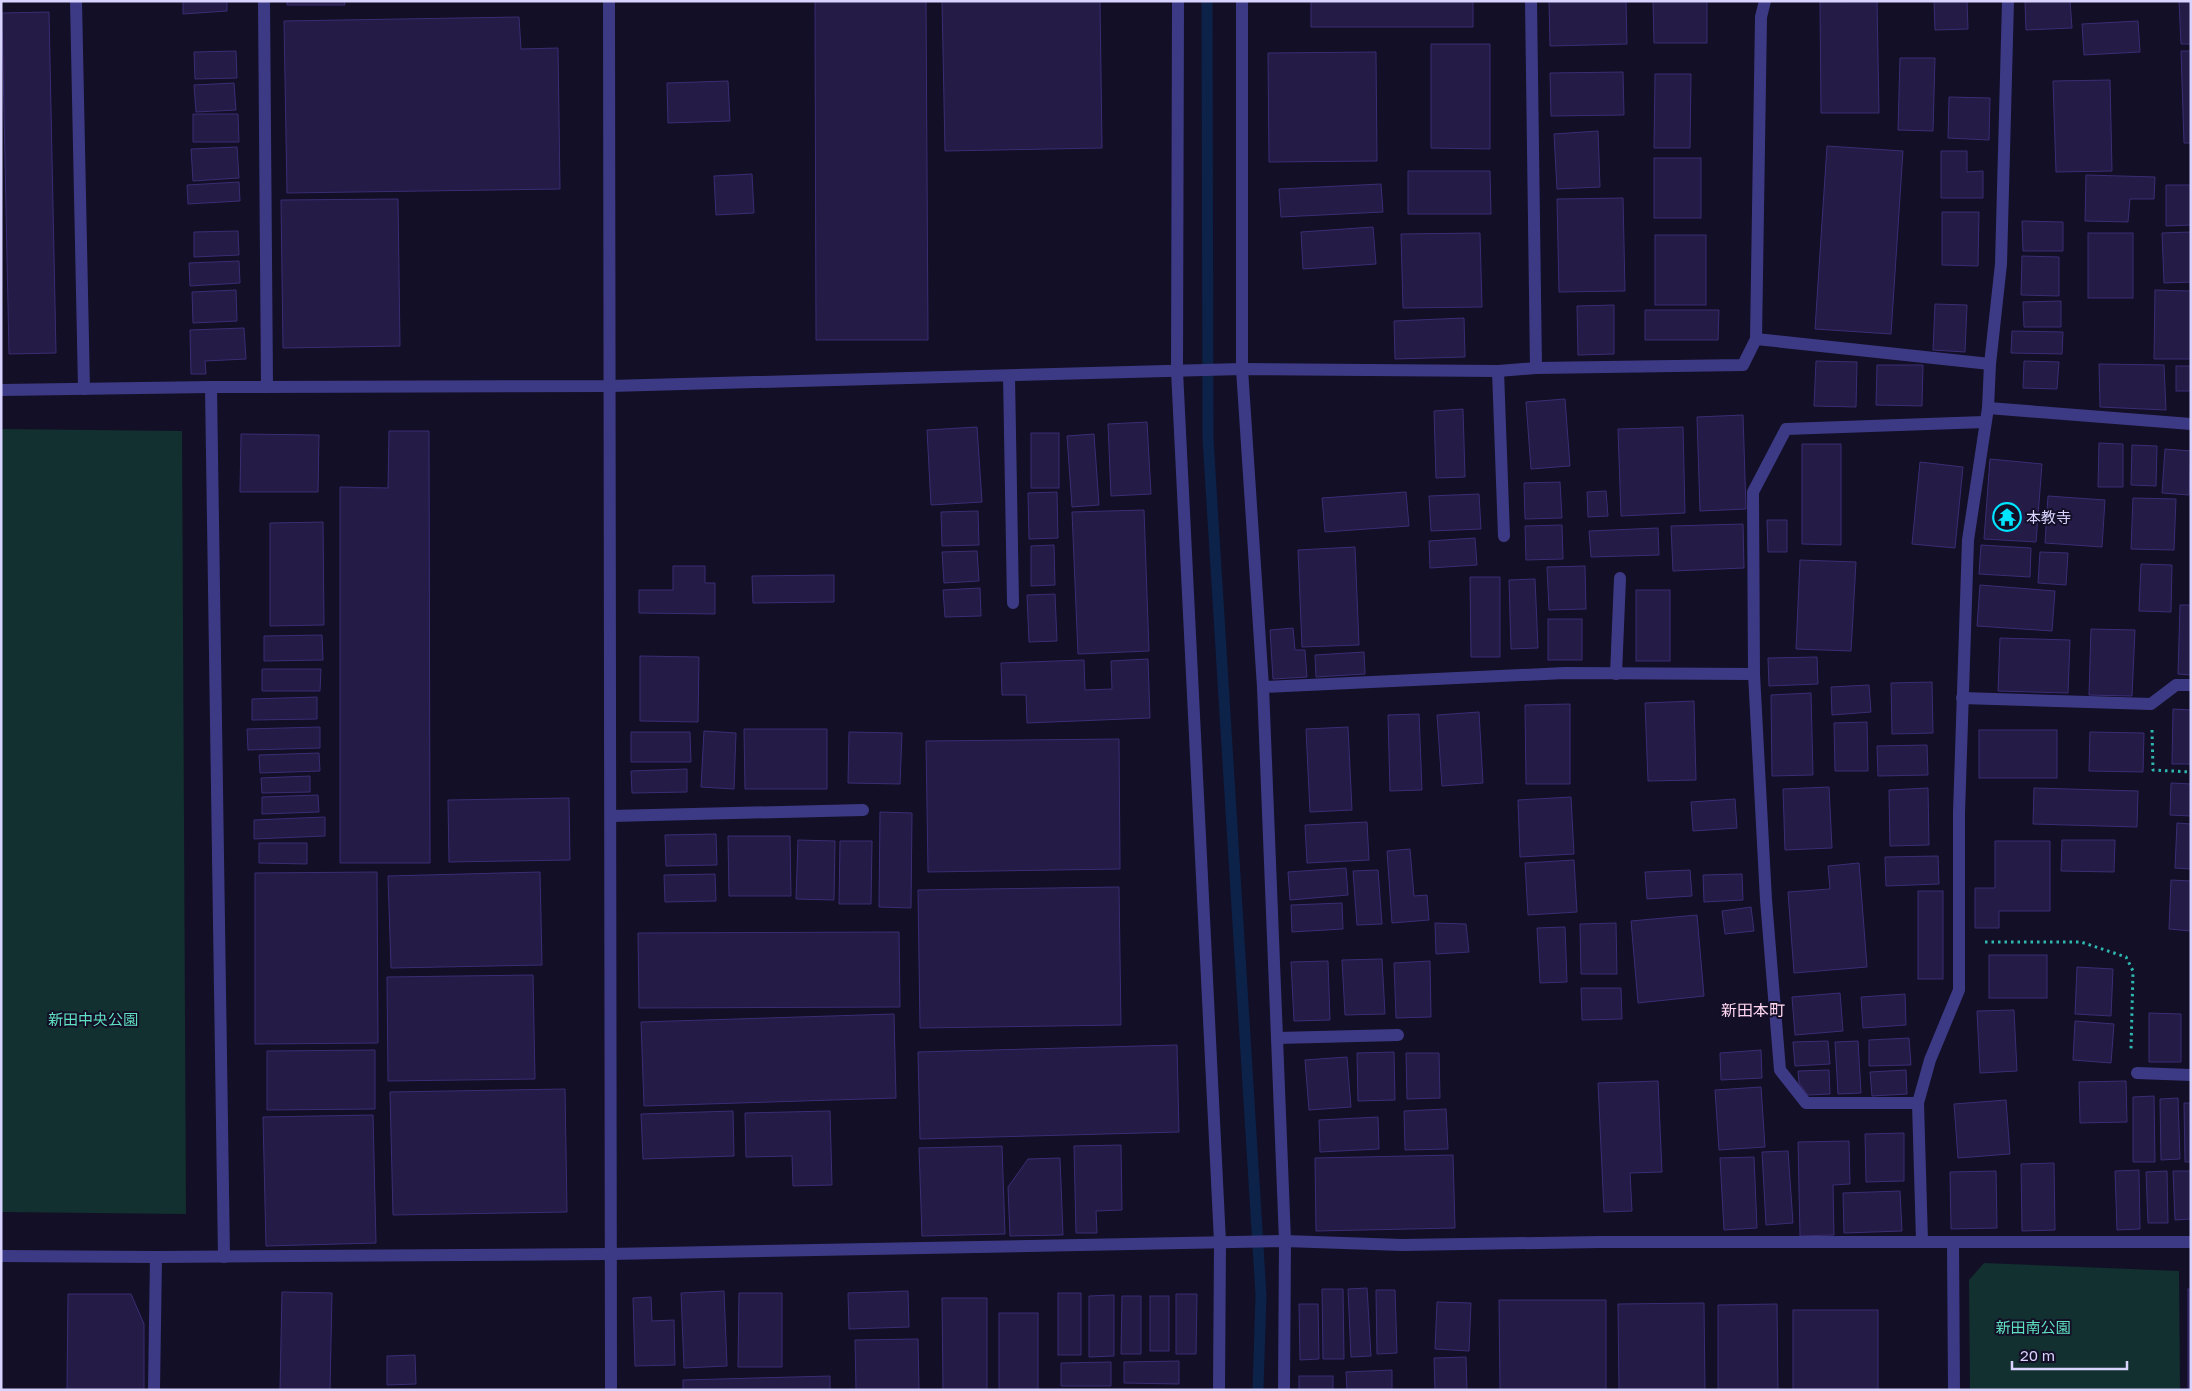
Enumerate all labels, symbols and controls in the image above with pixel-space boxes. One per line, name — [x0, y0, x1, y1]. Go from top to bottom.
temple icon: 本教寺 — [1992, 502, 2022, 532]
place label: 本教寺 — [2026, 508, 2071, 526]
district label: 新田本町 — [1721, 1000, 1785, 1020]
park label: 新田中央公園 — [48, 1010, 138, 1028]
park label: 新田南公園 — [1995, 1318, 2071, 1336]
scale bar — [2012, 1338, 2127, 1370]
text: 20 m — [2020, 1346, 2055, 1364]

